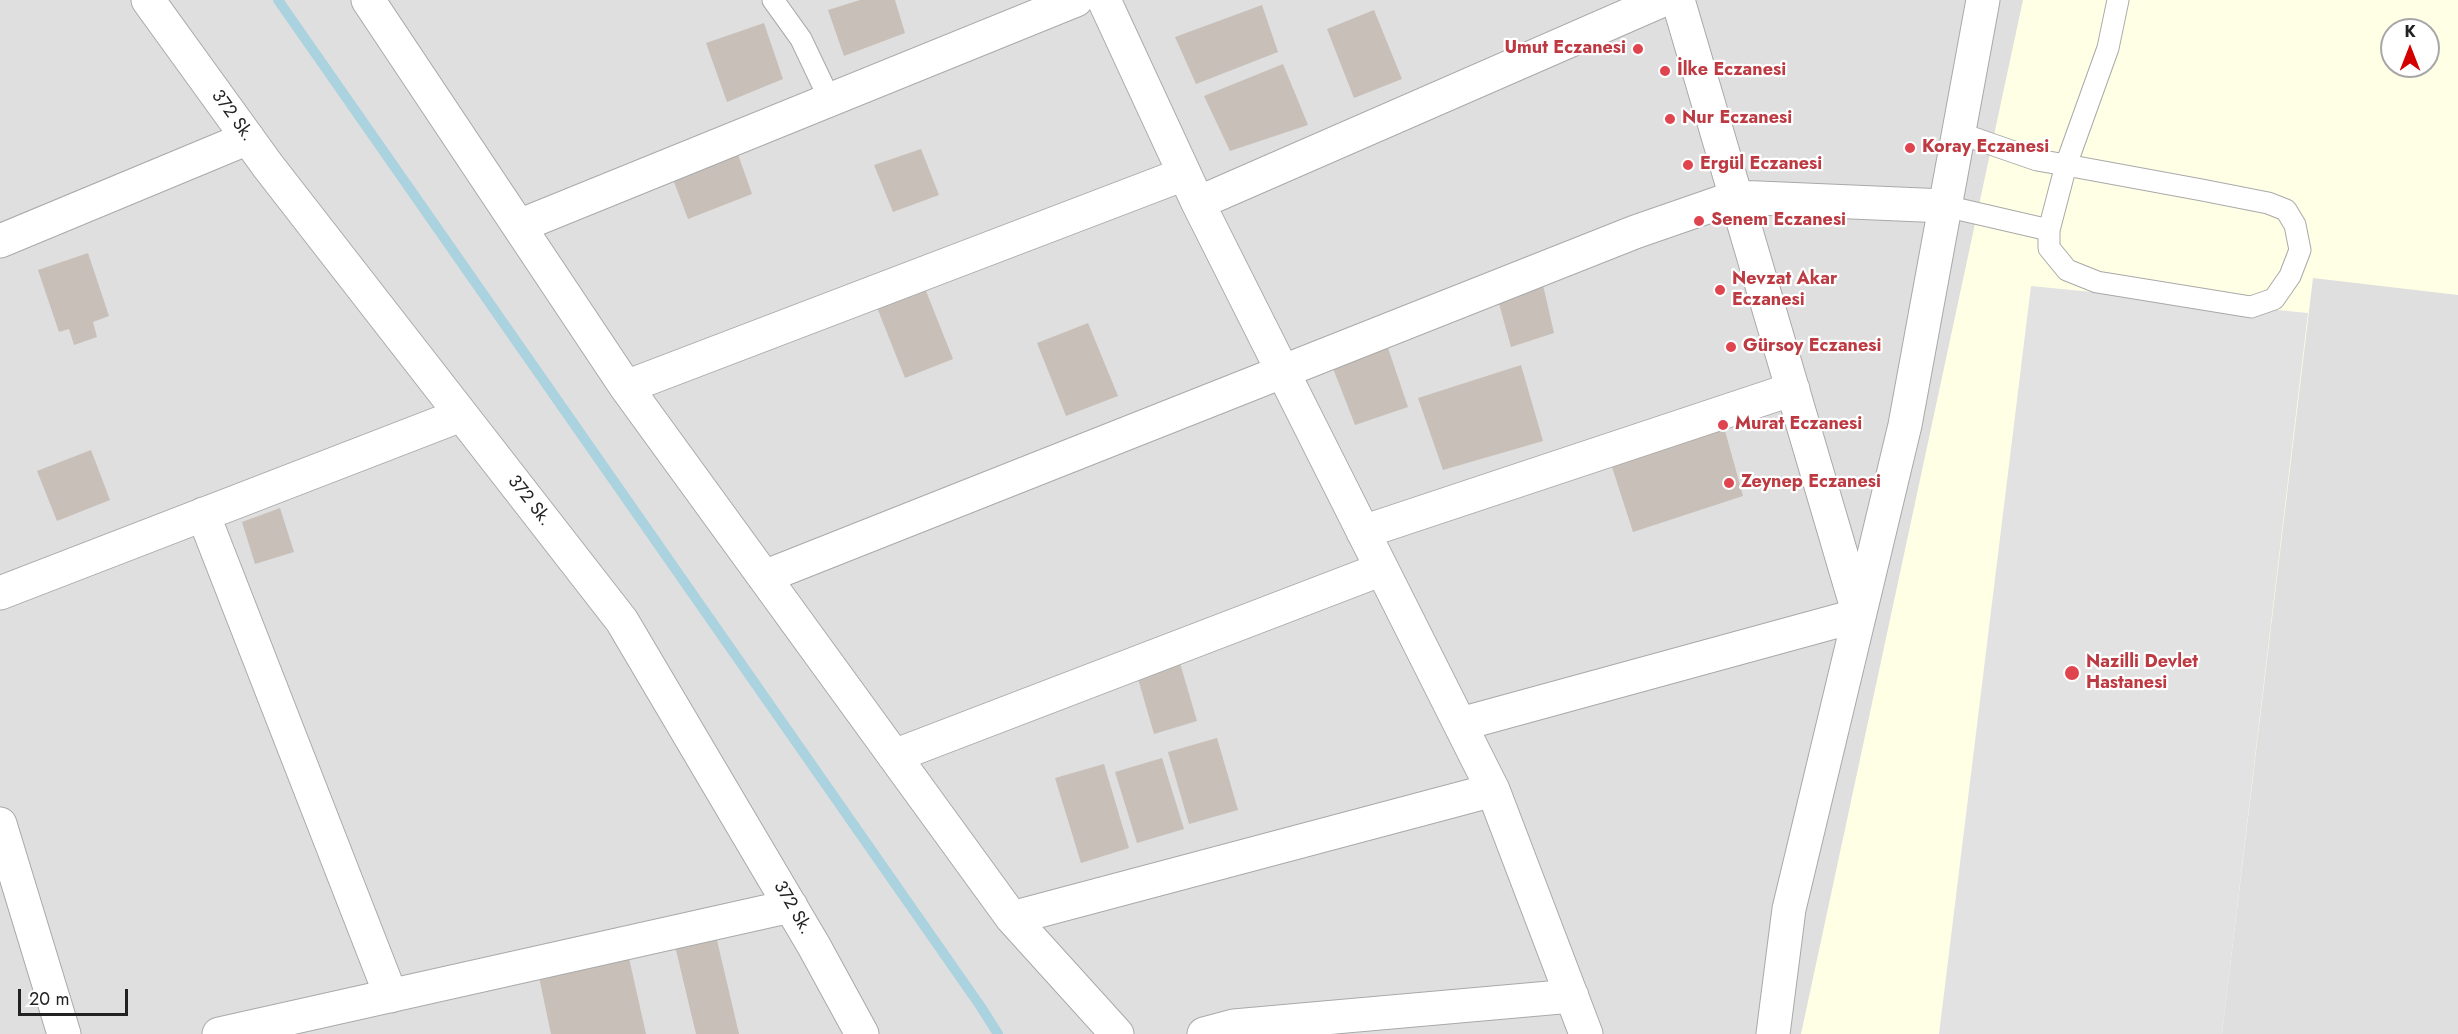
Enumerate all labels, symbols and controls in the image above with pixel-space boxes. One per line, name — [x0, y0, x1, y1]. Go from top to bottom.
north arrow — [2380, 18, 2440, 78]
text: K — [2404, 20, 2416, 43]
place label: Umut Eczanesi — [1504, 38, 1626, 60]
marker: Umut Eczanesi — [1631, 42, 1645, 56]
place label: İlke Eczanesi — [1677, 60, 1786, 82]
marker: İlke Eczanesi — [1658, 64, 1672, 78]
street label: 372 Sk. — [206, 86, 258, 146]
place label: Nur Eczanesi — [1682, 108, 1792, 130]
marker: Nur Eczanesi — [1663, 112, 1677, 126]
place label: Koray Eczanesi — [1922, 137, 2049, 159]
marker: Koray Eczanesi — [1903, 141, 1917, 155]
place label: Ergül Eczanesi — [1700, 154, 1822, 176]
marker: Ergül Eczanesi — [1681, 158, 1695, 172]
place label: Senem Eczanesi — [1711, 210, 1846, 232]
marker: Senem Eczanesi — [1692, 214, 1706, 228]
place label: Nevzat Akar Eczanesi — [1732, 269, 1837, 312]
marker: Nevzat Akar Eczanesi — [1713, 283, 1727, 297]
place label: Gürsoy Eczanesi — [1743, 336, 1881, 358]
marker: Gürsoy Eczanesi — [1724, 340, 1738, 354]
place label: Murat Eczanesi — [1735, 414, 1862, 436]
marker: Murat Eczanesi — [1716, 418, 1730, 432]
street label: 372 Sk. — [503, 471, 555, 531]
place label: Zeynep Eczanesi — [1741, 472, 1881, 494]
marker: Zeynep Eczanesi — [1722, 476, 1736, 490]
place label: Nazilli Devlet Hastanesi — [2086, 652, 2198, 694]
marker: Nazilli Devlet Hastanesi — [2063, 664, 2081, 682]
street label: 372 Sk. — [768, 877, 816, 939]
scale bar — [21, 977, 130, 1015]
text: 20 m — [29, 986, 69, 1012]

